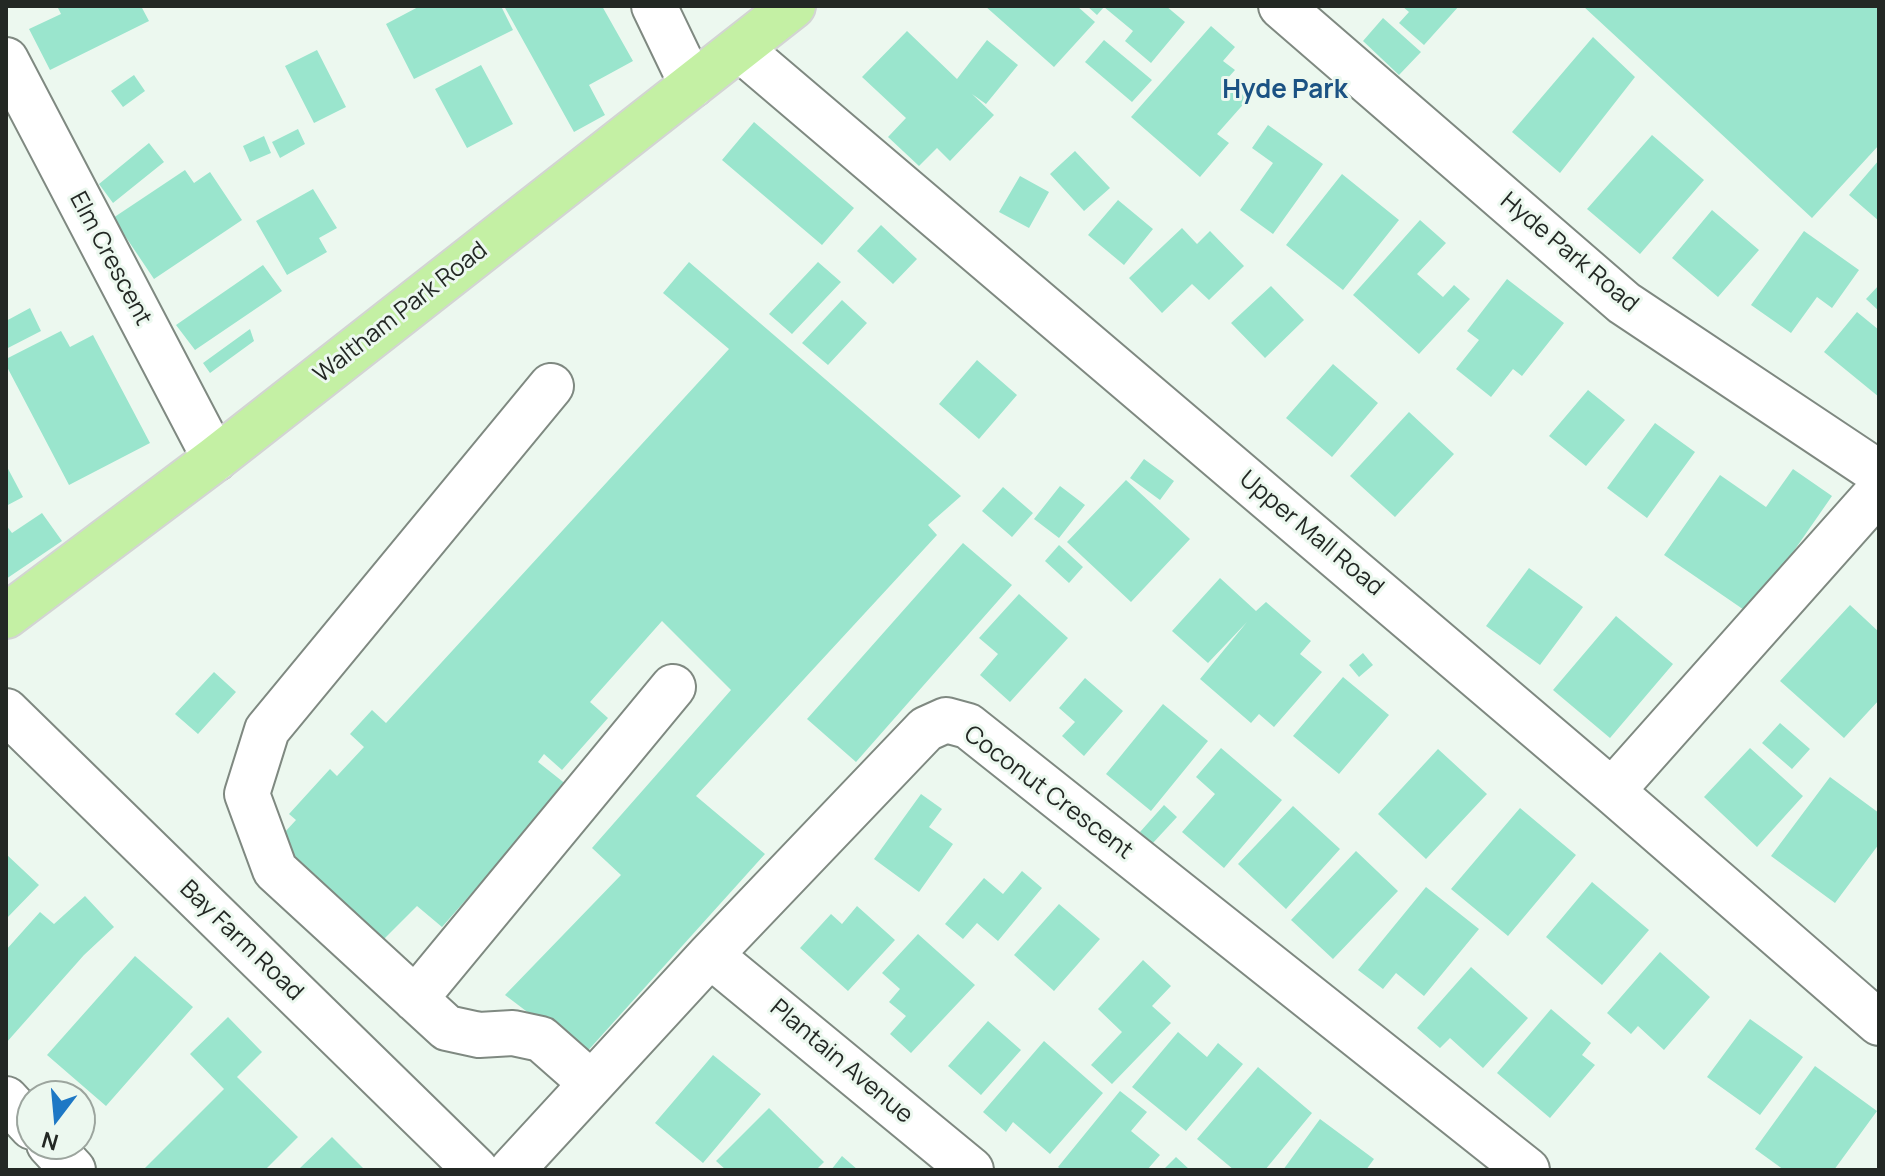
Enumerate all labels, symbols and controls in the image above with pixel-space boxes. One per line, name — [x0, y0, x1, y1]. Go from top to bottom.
district label: Hyde Park — [1222, 75, 1348, 107]
street label: Elm Crescent — [63, 187, 157, 331]
street label: Hyde Park Road — [1494, 187, 1644, 319]
street label: Waltham Park Road — [309, 236, 493, 390]
street label: Upper Mall Road — [1233, 465, 1389, 603]
street label: Coconut Crescent — [958, 720, 1138, 866]
street label: Bay Farm Road — [173, 875, 309, 1007]
street label: Plantain Avenue — [764, 994, 918, 1130]
north arrow — [16, 1080, 96, 1160]
text: N — [38, 1125, 62, 1158]

